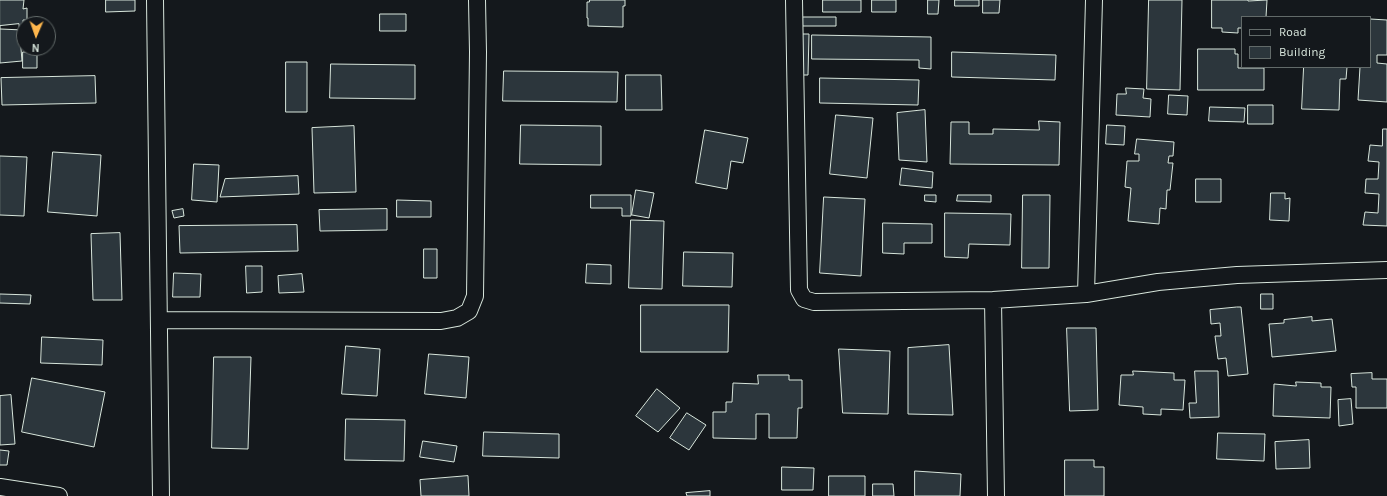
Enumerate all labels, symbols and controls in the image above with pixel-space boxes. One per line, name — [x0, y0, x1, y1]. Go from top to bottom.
north arrow — [16, 16, 56, 56]
legend — [1241, 16, 1371, 68]
text: Road — [1279, 25, 1307, 39]
text: N — [31, 41, 40, 54]
text: Building — [1279, 45, 1325, 59]

